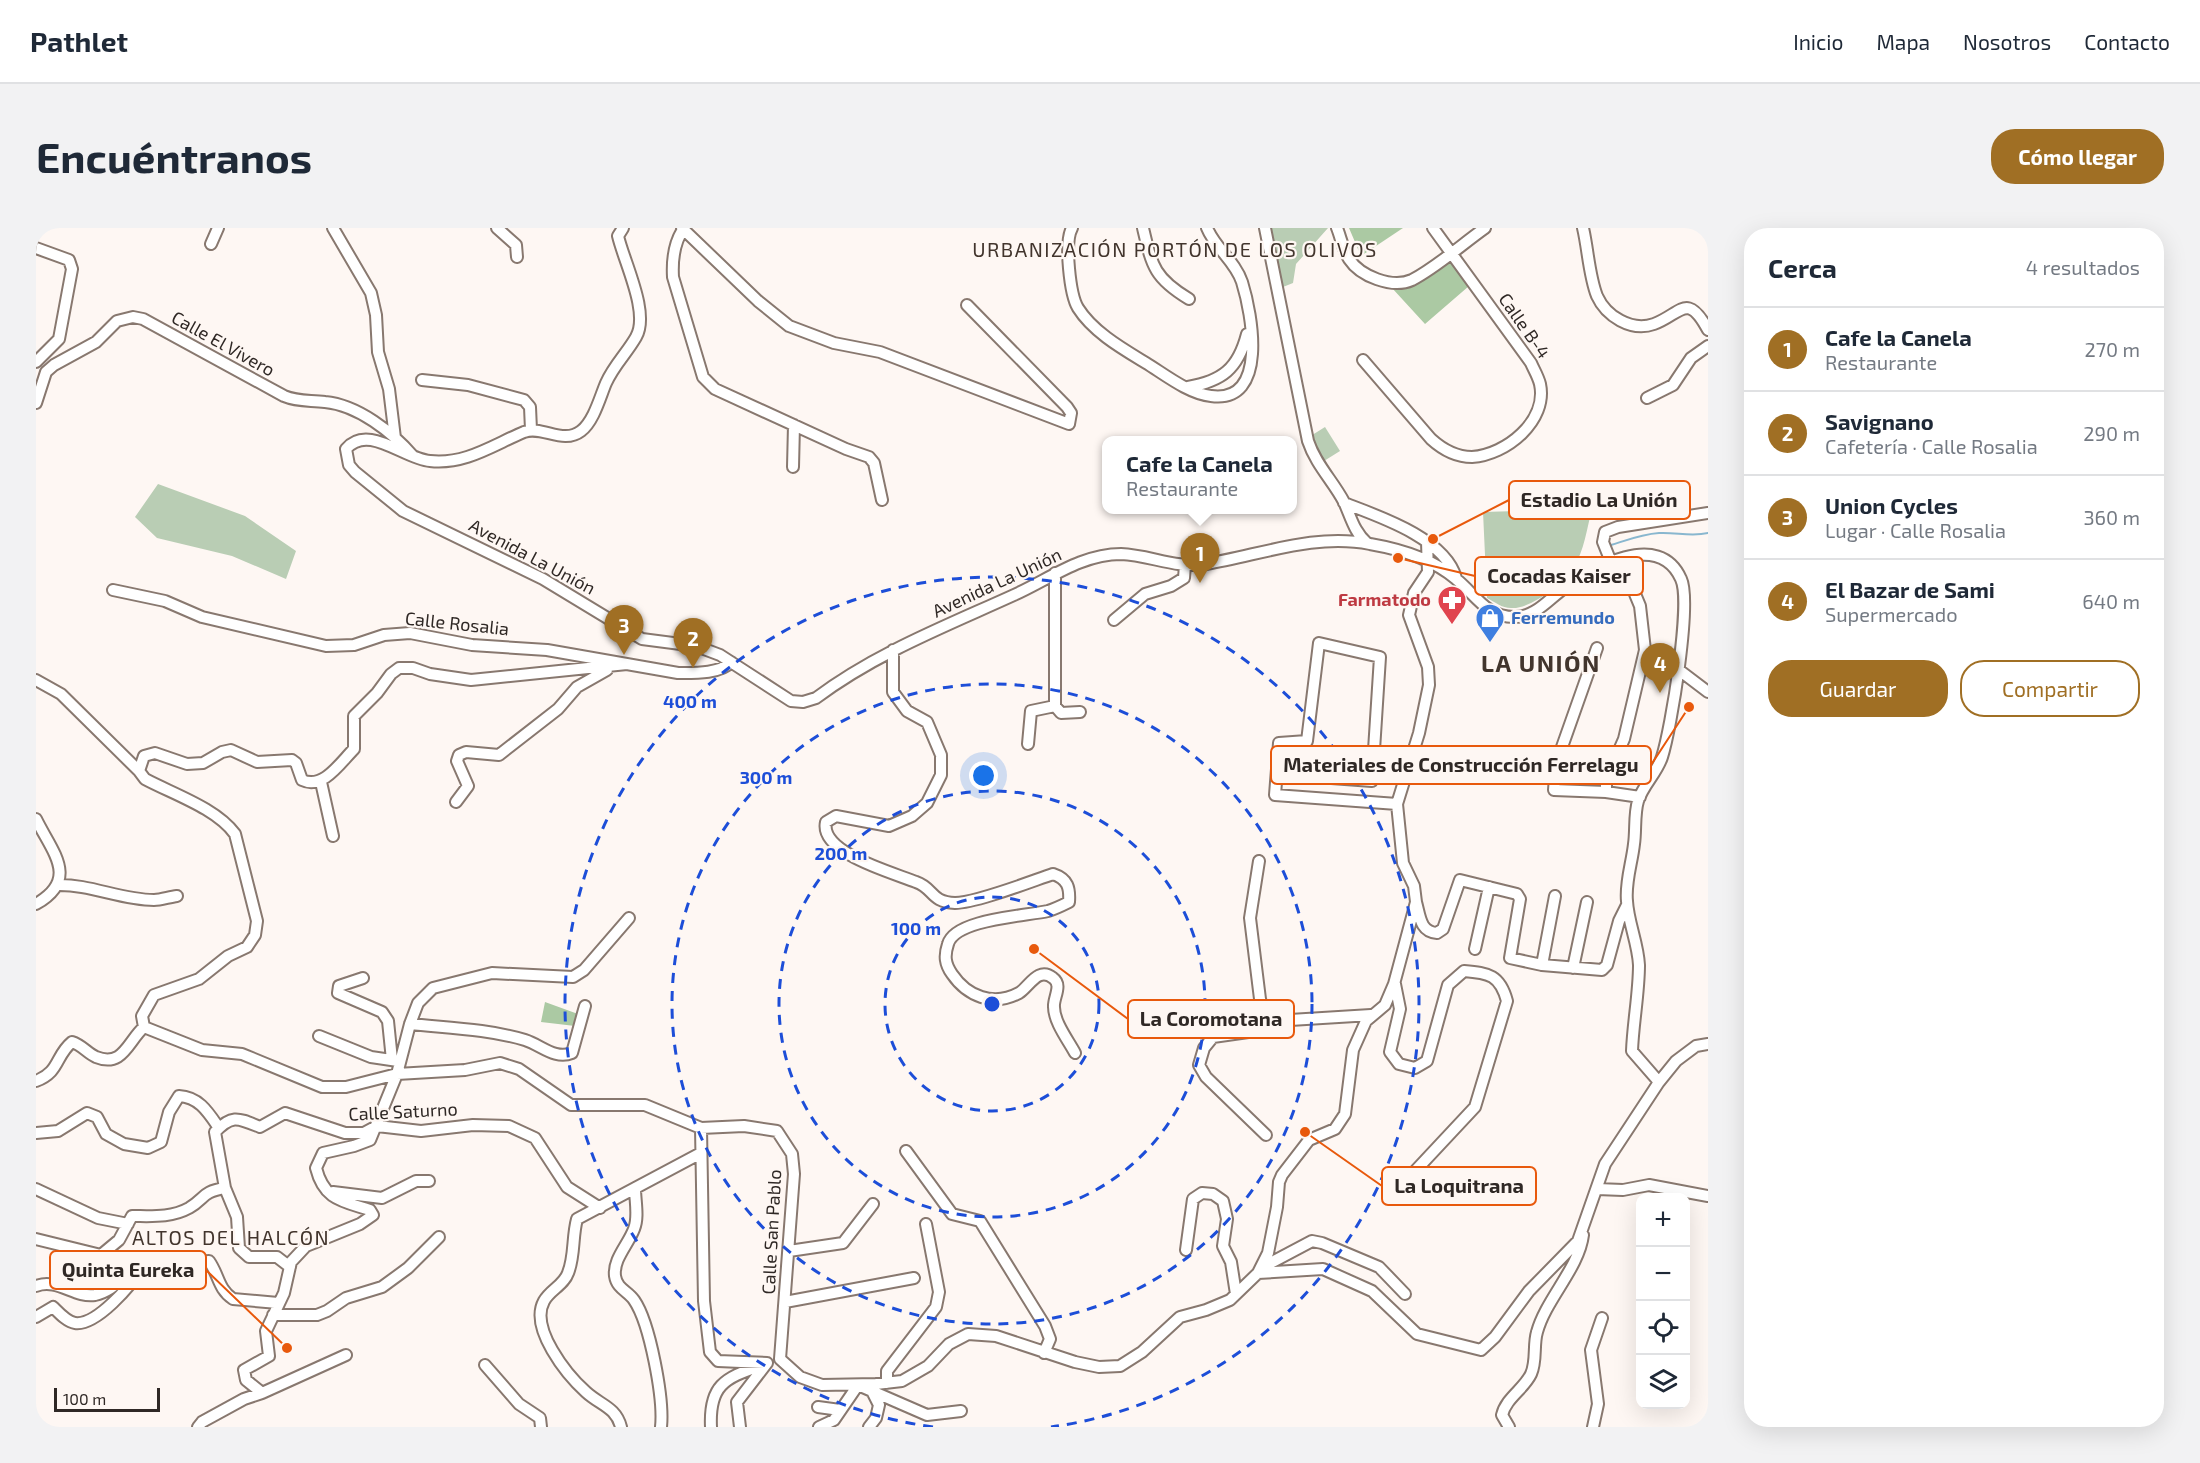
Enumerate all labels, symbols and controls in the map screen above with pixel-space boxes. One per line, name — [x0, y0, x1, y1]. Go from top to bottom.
text: Pathlet — [30, 24, 128, 58]
text: Inicio — [1793, 29, 1843, 54]
text: Mapa — [1876, 29, 1930, 54]
text: Nosotros — [1963, 29, 2051, 54]
text: Contacto — [2084, 29, 2170, 54]
button: Cómo llegar — [1991, 129, 2164, 184]
text: Encuéntranos — [36, 131, 312, 181]
district label: URBANIZACIÓN PORTÓN DE LOS OLIVOS — [972, 237, 1378, 261]
text: Cerca — [1768, 252, 1837, 283]
text: 4 resultados — [2026, 255, 2140, 279]
street label: Calle B-4 — [1494, 288, 1555, 362]
street label: Calle El Vivero — [168, 306, 279, 381]
text: Cafe la Canela — [1825, 324, 1972, 350]
text: 1 — [1783, 337, 1792, 361]
text: 270 m — [2084, 337, 2140, 361]
text: Restaurante — [1825, 350, 1937, 374]
text: Savignano — [1825, 408, 1934, 434]
text: 2 — [1782, 421, 1793, 445]
text: 290 m — [2083, 421, 2140, 445]
text: Cafetería · Calle Rosalia — [1825, 434, 2038, 458]
popup — [1102, 436, 1297, 514]
text: Cafe la Canela — [1126, 450, 1273, 476]
text: Restaurante — [1126, 476, 1238, 500]
callout: Estadio La Unión — [1509, 481, 1690, 519]
text: Estadio La Unión — [1521, 487, 1677, 511]
text: Union Cycles — [1825, 492, 1958, 518]
text: 3 — [1782, 505, 1793, 529]
text: 360 m — [2083, 505, 2140, 529]
street label: Avenida La Unión — [466, 514, 599, 599]
text: Lugar · Calle Rosalia — [1825, 518, 2006, 542]
pin: 1 — [1180, 534, 1220, 583]
street label: Avenida La Unión — [929, 543, 1065, 622]
callout: Cocadas Kaiser — [1475, 557, 1643, 595]
text: Cocadas Kaiser — [1487, 563, 1631, 587]
text: El Bazar de Sami — [1825, 576, 1995, 602]
pharmacy icon: Farmatodo — [1436, 584, 1468, 626]
place label: Farmatodo — [1338, 588, 1431, 610]
text: 4 — [1781, 589, 1794, 613]
text: 640 m — [2082, 589, 2140, 613]
shop icon: Ferremundo — [1474, 602, 1506, 644]
text: Supermercado — [1825, 602, 1958, 626]
pin: 3 — [604, 606, 644, 655]
place label: Ferremundo — [1511, 606, 1615, 628]
street label: Calle Rosalia — [404, 607, 510, 639]
pin: 2 — [674, 618, 712, 668]
pin: 4 — [1640, 644, 1680, 693]
district label: LA UNIÓN — [1481, 648, 1601, 677]
button: Guardar — [1768, 660, 1948, 717]
button: Compartir — [1960, 660, 2140, 717]
text: 400 m — [663, 690, 717, 712]
callout: Materiales de Construcción Ferrelagu — [1271, 746, 1651, 784]
text: Materiales de Construcción Ferrelagu — [1283, 752, 1639, 776]
your location — [969, 761, 998, 790]
text: 300 m — [740, 766, 792, 788]
text: 200 m — [815, 842, 867, 864]
text: 100 m — [891, 917, 941, 939]
centre of rings — [982, 994, 1002, 1014]
callout: La Coromotana — [1128, 1000, 1294, 1038]
text: La Coromotana — [1140, 1006, 1282, 1030]
street label: Calle Saturno — [348, 1097, 458, 1125]
callout: La Loquitrana — [1382, 1167, 1536, 1205]
street label: Calle San Pablo — [757, 1169, 785, 1295]
text: La Loquitrana — [1394, 1173, 1524, 1197]
map controls — [1636, 1193, 1690, 1409]
button: + — [1636, 1193, 1690, 1247]
district label: ALTOS DEL HALCÓN — [132, 1225, 330, 1249]
button: − — [1636, 1247, 1690, 1301]
callout: Quinta Eureka — [50, 1251, 206, 1289]
text: Quinta Eureka — [62, 1257, 194, 1282]
button: locate — [1636, 1301, 1690, 1355]
button: layers — [1636, 1355, 1690, 1409]
scale bar — [54, 1385, 160, 1412]
text: 100 m — [63, 1389, 106, 1408]

